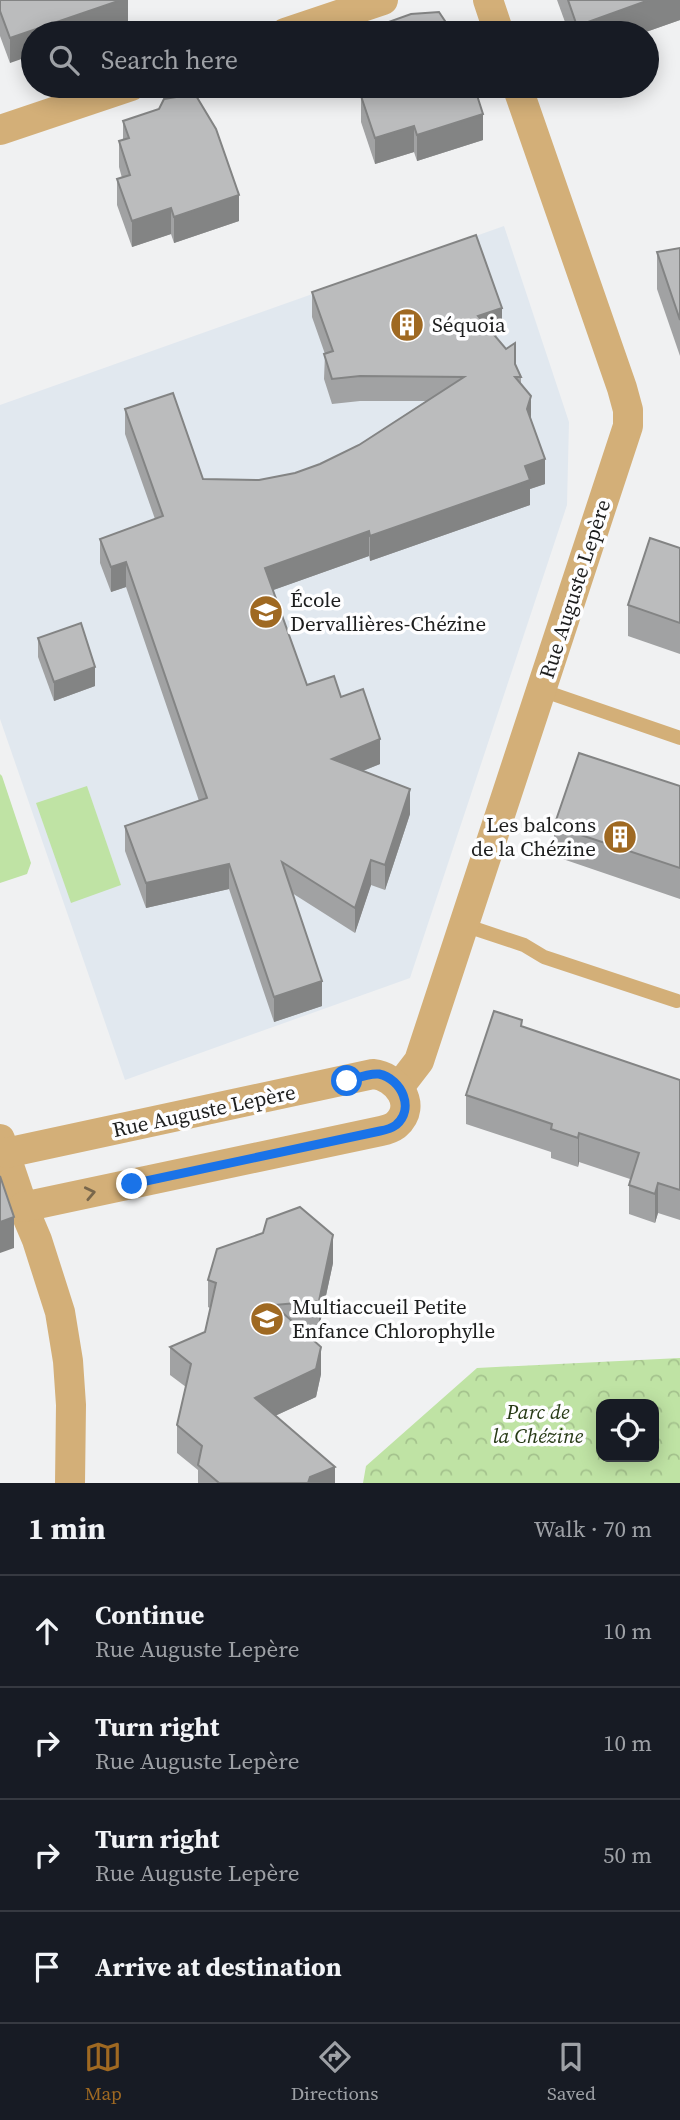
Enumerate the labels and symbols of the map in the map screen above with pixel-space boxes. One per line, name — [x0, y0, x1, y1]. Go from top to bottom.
building icon: Séquoia — [388, 306, 426, 344]
place label: Séquoia — [432, 310, 506, 339]
street label: Rue Auguste Lepère — [532, 496, 617, 682]
place label: École Dervallières-Chézine — [290, 585, 486, 638]
school or university icon: École Dervallières-Chézine — [247, 593, 285, 631]
place label: Les balcons de la Chézine — [471, 810, 596, 863]
building icon: Les balcons de la Chézine — [601, 818, 639, 856]
route start — [331, 1065, 362, 1096]
street label: Rue Auguste Lepère — [110, 1077, 298, 1144]
route end — [116, 1168, 147, 1199]
one-way arrow — [84, 1186, 96, 1201]
place label: Multiaccueil Petite Enfance Chlorophylle — [292, 1292, 495, 1345]
school or university icon: Multiaccueil Petite Enfance Chlorophylle — [248, 1300, 286, 1338]
park label: Parc de la Chézine — [493, 1397, 584, 1450]

